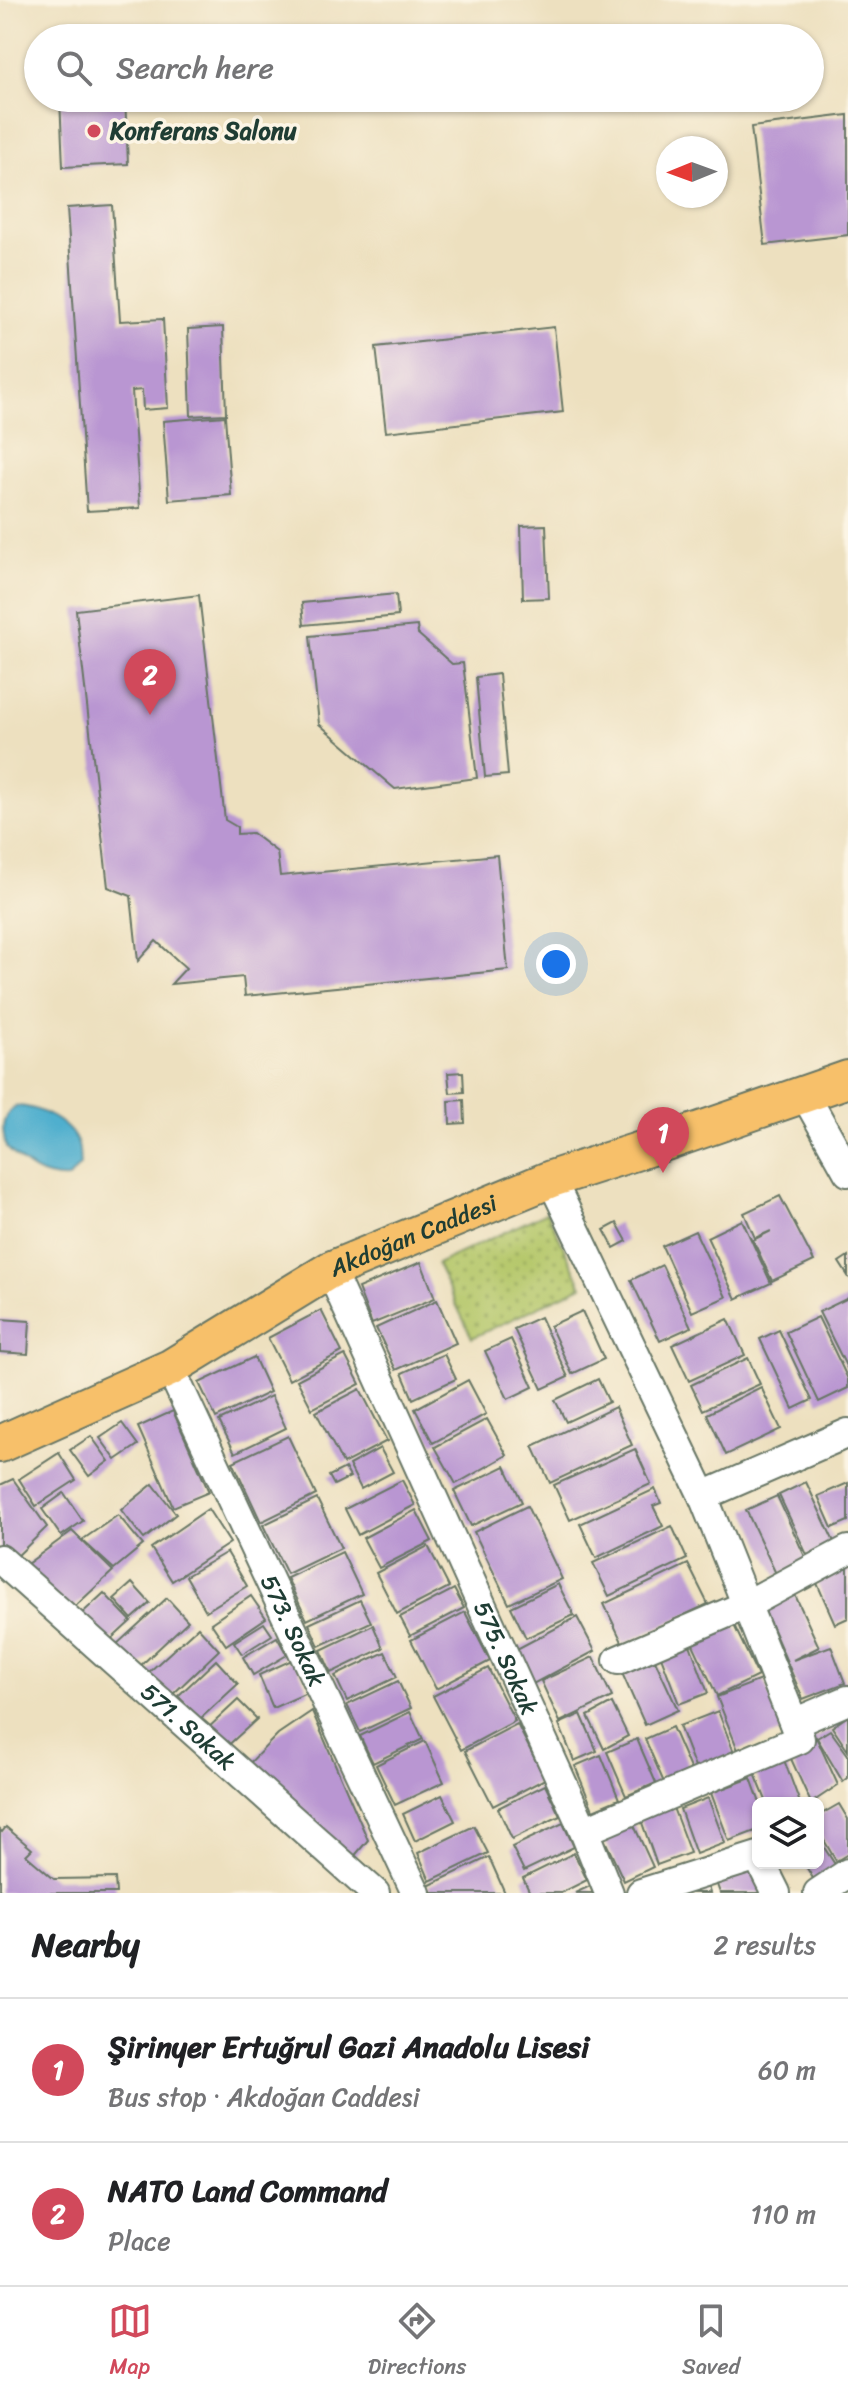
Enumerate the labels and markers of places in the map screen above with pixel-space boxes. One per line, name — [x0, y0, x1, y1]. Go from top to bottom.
place label: Konferans Salonu — [109, 110, 297, 152]
marker: Konferans Salonu — [85, 122, 103, 140]
pin: 2 — [124, 649, 176, 715]
pin: 1 — [637, 1107, 689, 1173]

